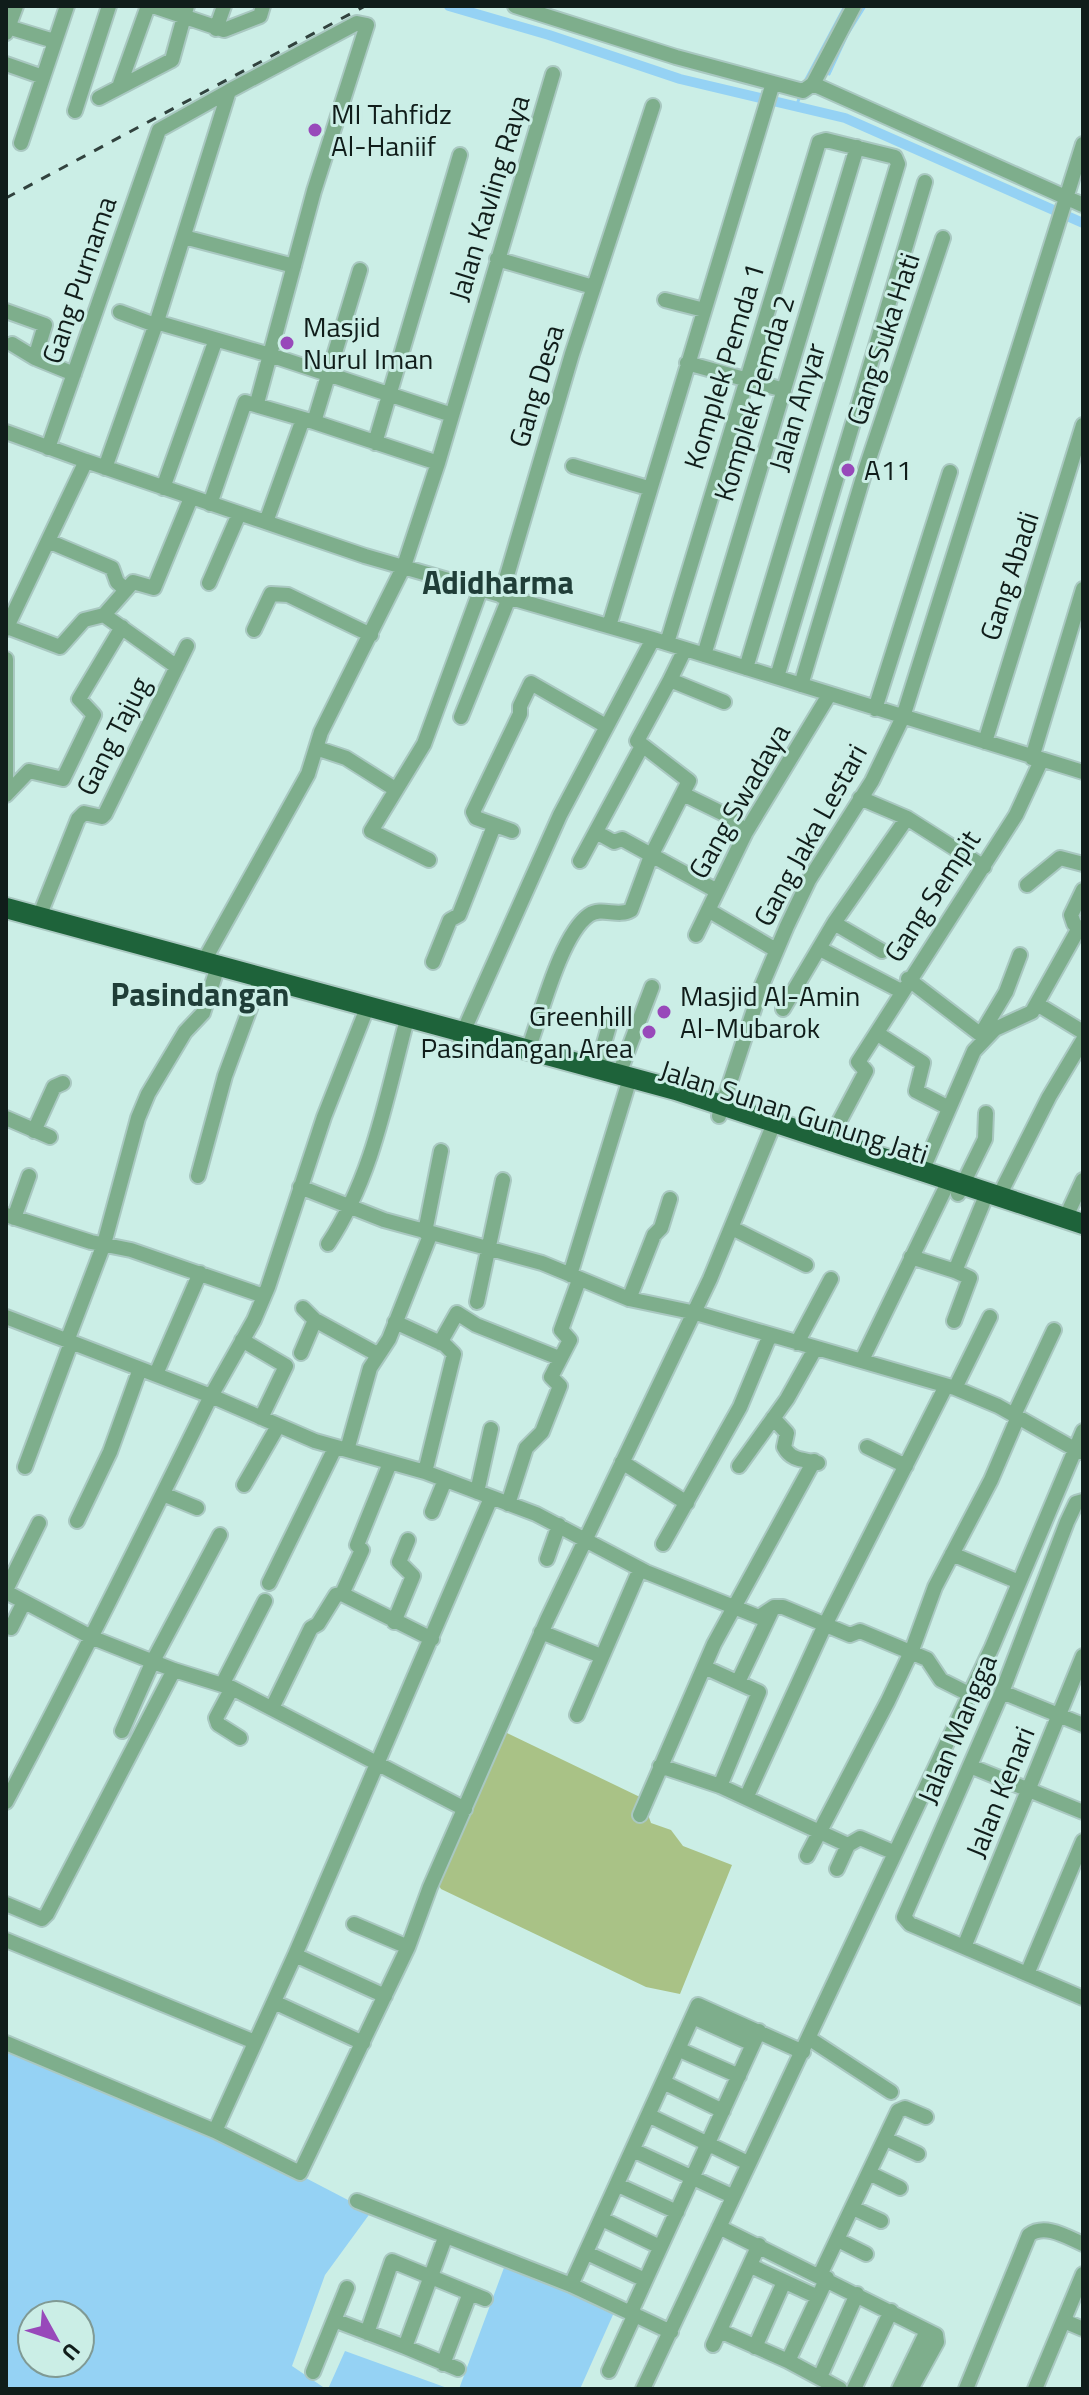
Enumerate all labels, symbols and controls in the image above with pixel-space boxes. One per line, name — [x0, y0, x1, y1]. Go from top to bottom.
street label: Jalan Kavling Raya — [437, 89, 540, 306]
place label: MI Tahfidz Al-Haniif — [331, 92, 452, 167]
marker: MI Tahfidz Al-Haniif — [306, 121, 324, 139]
street label: Gang Purnama — [30, 190, 127, 369]
street label: Gang Suka Hati — [834, 247, 931, 431]
street label: Komplek Pemda 1 — [672, 258, 775, 474]
street label: Komplek Pemda 2 — [702, 290, 805, 506]
place label: Masjid Nurul Iman — [303, 305, 433, 380]
street label: Gang Desa — [497, 319, 575, 452]
marker: Masjid Nurul Iman — [278, 334, 296, 352]
street label: Jalan Anyar — [757, 337, 837, 476]
place label: A11 — [864, 448, 912, 491]
marker: A11 — [839, 461, 857, 479]
street label: Gang Abadi — [967, 506, 1050, 646]
district label: Adidharma — [422, 558, 574, 606]
street label: Gang Tajug — [64, 669, 161, 803]
street label: Gang Swadaya — [677, 715, 800, 886]
street label: Gang Jaka Lestari — [742, 736, 877, 934]
street label: Gang Sempit — [873, 821, 991, 970]
district label: Pasindangan — [111, 970, 289, 1018]
place label: Masjid Al-Amin Al-Mubarok — [680, 974, 860, 1049]
place label: Greenhill Pasindangan Area — [421, 994, 633, 1069]
marker: Masjid Al-Amin Al-Mubarok — [655, 1003, 673, 1021]
marker: Greenhill Pasindangan Area — [640, 1023, 658, 1041]
street label: Jalan Sunan Gunung Jati — [654, 1048, 934, 1175]
street label: Jalan Mangga — [906, 1647, 1007, 1810]
street label: Jalan Kenari — [954, 1720, 1045, 1864]
north arrow — [16, 2299, 96, 2379]
text: U — [54, 2335, 89, 2368]

